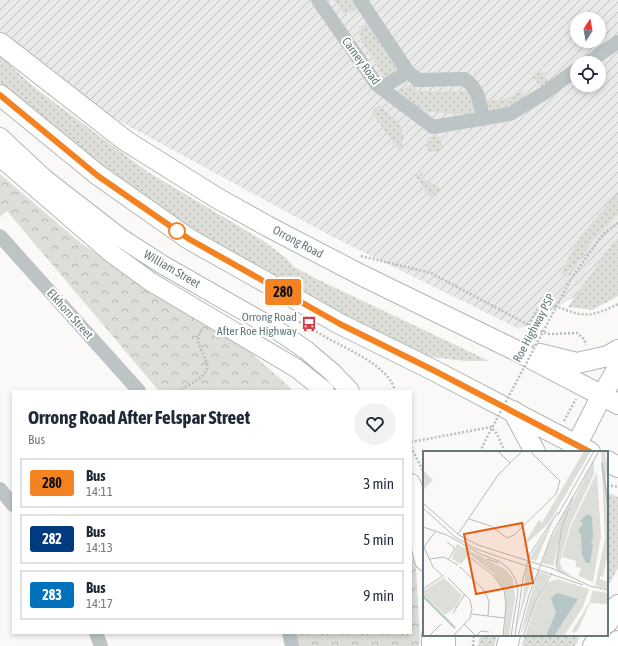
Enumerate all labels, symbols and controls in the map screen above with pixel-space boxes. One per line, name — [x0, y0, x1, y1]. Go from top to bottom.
north arrow — [570, 12, 606, 48]
map controls — [570, 12, 606, 92]
street label: Carney Road — [339, 35, 383, 87]
button: locate — [570, 56, 606, 92]
unlabelled marker — [168, 222, 186, 240]
street label: Orrong Road — [270, 223, 326, 261]
street label: William Street — [141, 247, 203, 291]
line badge: 280 — [260, 279, 306, 305]
text: 280 — [273, 284, 293, 300]
street label: Elkhorn Street — [44, 286, 96, 342]
street label: Roe Highway PSP — [510, 291, 558, 365]
place label: Orrong Road After Roe Highway — [217, 310, 297, 338]
bus stop icon: Orrong Road After Roe Highway — [300, 315, 318, 333]
button: heart — [354, 403, 396, 445]
text: Orrong Road After Felspar Street — [28, 406, 250, 428]
text: Bus — [28, 432, 45, 447]
inset map — [423, 451, 608, 636]
text: Bus — [86, 467, 106, 484]
text: 280 — [42, 475, 62, 491]
text: 3 min — [363, 475, 394, 492]
text: 14:11 — [86, 484, 113, 499]
text: Bus — [86, 523, 106, 540]
text: 282 — [42, 531, 62, 547]
text: 5 min — [363, 531, 394, 548]
text: 14:13 — [86, 540, 113, 555]
text: Bus — [86, 579, 106, 596]
text: 283 — [42, 587, 62, 603]
text: 9 min — [363, 587, 394, 604]
text: 14:17 — [86, 596, 113, 611]

